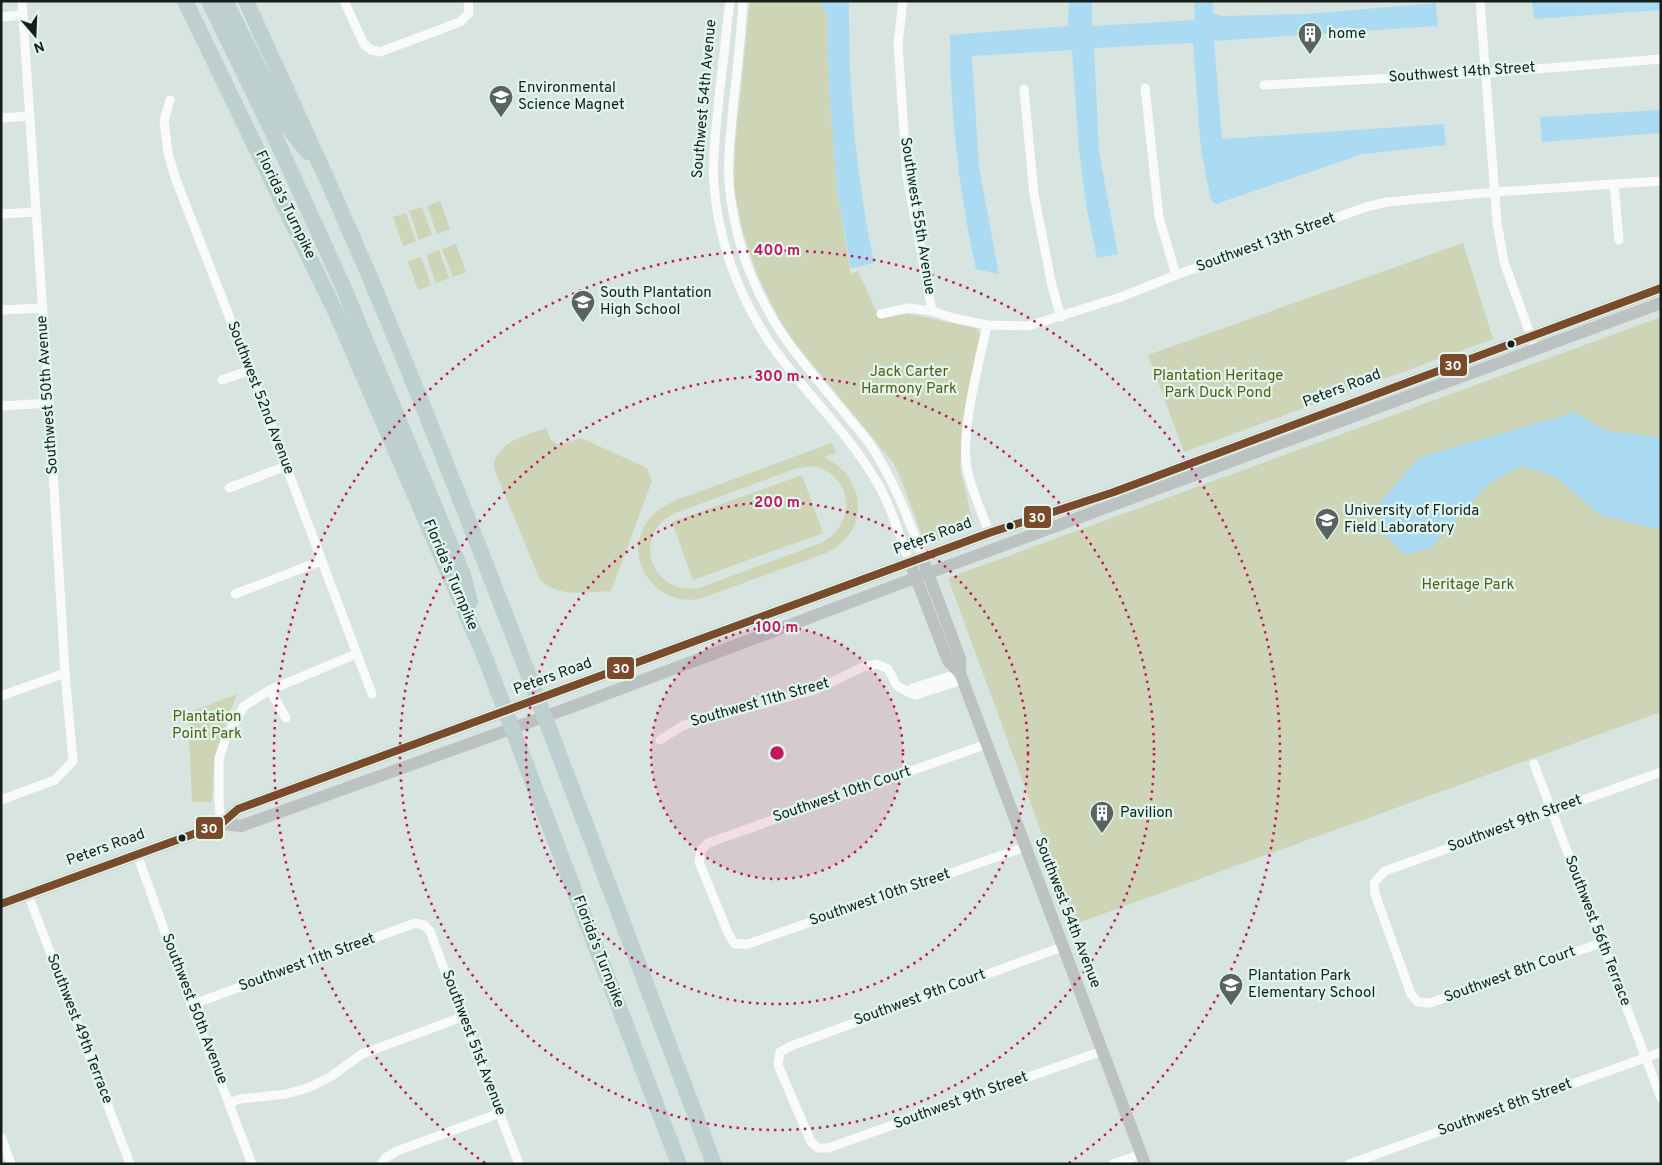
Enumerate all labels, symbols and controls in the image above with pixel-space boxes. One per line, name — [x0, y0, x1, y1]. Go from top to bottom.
north arrow — [10, 10, 60, 60]
street label: Southwest 54th Avenue — [689, 19, 721, 179]
building icon: home — [1297, 21, 1323, 55]
place label: home — [1328, 25, 1366, 44]
text: N — [31, 36, 46, 56]
street label: Southwest 14th Street — [1388, 58, 1536, 88]
place label: Environmental Science Magnet — [518, 79, 625, 115]
school or university icon: Environmental Science Magnet — [488, 84, 514, 118]
street label: Southwest 55th Avenue — [895, 136, 939, 296]
street label: Florida's Turnpike — [250, 147, 320, 263]
street label: Southwest 13th Street — [1194, 209, 1338, 277]
text: 400 m — [754, 242, 800, 261]
place label: South Plantation High School — [600, 284, 712, 320]
school or university icon: South Plantation High School — [570, 289, 596, 323]
street label: Southwest 50th Avenue — [33, 315, 63, 475]
street label: Southwest 52nd Avenue — [222, 319, 298, 477]
unlabelled marker — [1506, 339, 1516, 349]
line badge: 30 — [1439, 353, 1468, 377]
text: 30 — [1444, 358, 1462, 375]
park label: Jack Carter Harmony Park — [861, 363, 957, 399]
street label: Peters Road — [1300, 365, 1384, 413]
park label: Plantation Heritage Park Duck Pond — [1153, 367, 1283, 403]
text: 300 m — [754, 368, 800, 387]
text: 200 m — [754, 494, 800, 513]
place label: University of Florida Field Laboratory — [1344, 502, 1479, 538]
line badge: 30 — [1023, 505, 1052, 529]
school or university icon: University of Florida Field Laboratory — [1314, 507, 1340, 541]
text: 30 — [1028, 510, 1046, 527]
street label: Peters Road — [891, 514, 975, 560]
street label: Florida's Turnpike — [418, 517, 482, 633]
unlabelled marker — [1005, 521, 1015, 531]
park label: Heritage Park — [1422, 576, 1514, 595]
text: 100 m — [756, 619, 798, 638]
street label: Peters Road — [511, 654, 595, 700]
line badge: 30 — [606, 656, 635, 680]
text: 30 — [612, 661, 630, 678]
street label: Southwest 11th Street — [688, 674, 832, 732]
park label: Plantation Point Park — [172, 708, 242, 744]
centre of rings — [768, 744, 786, 762]
street label: Southwest 10th Court — [770, 762, 914, 828]
street label: Southwest 9th Street — [1445, 791, 1585, 857]
building icon: Pavilion — [1089, 800, 1115, 834]
place label: Pavilion — [1120, 804, 1173, 823]
line badge: 30 — [195, 816, 224, 840]
text: 30 — [200, 821, 218, 838]
street label: Peters Road — [64, 825, 148, 871]
unlabelled marker — [177, 833, 187, 843]
street label: Southwest 54th Avenue — [1030, 835, 1104, 991]
street label: Southwest 56th Terrace — [1560, 853, 1634, 1009]
street label: Southwest 10th Street — [807, 865, 953, 931]
street label: Florida's Turnpike — [568, 893, 628, 1011]
street label: Southwest 11th Street — [236, 930, 378, 996]
street label: Southwest 50th Avenue — [157, 931, 231, 1087]
street label: Southwest 8th Court — [1442, 942, 1578, 1008]
street label: Southwest 49th Terrace — [42, 951, 116, 1107]
street label: Southwest 9th Court — [852, 965, 988, 1031]
place label: Plantation Park Elementary School — [1248, 967, 1375, 1003]
street label: Southwest 51st Avenue — [437, 968, 509, 1118]
school or university icon: Plantation Park Elementary School — [1218, 972, 1244, 1006]
street label: Southwest 9th Street — [891, 1068, 1031, 1134]
street label: Southwest 8th Street — [1435, 1075, 1575, 1141]

